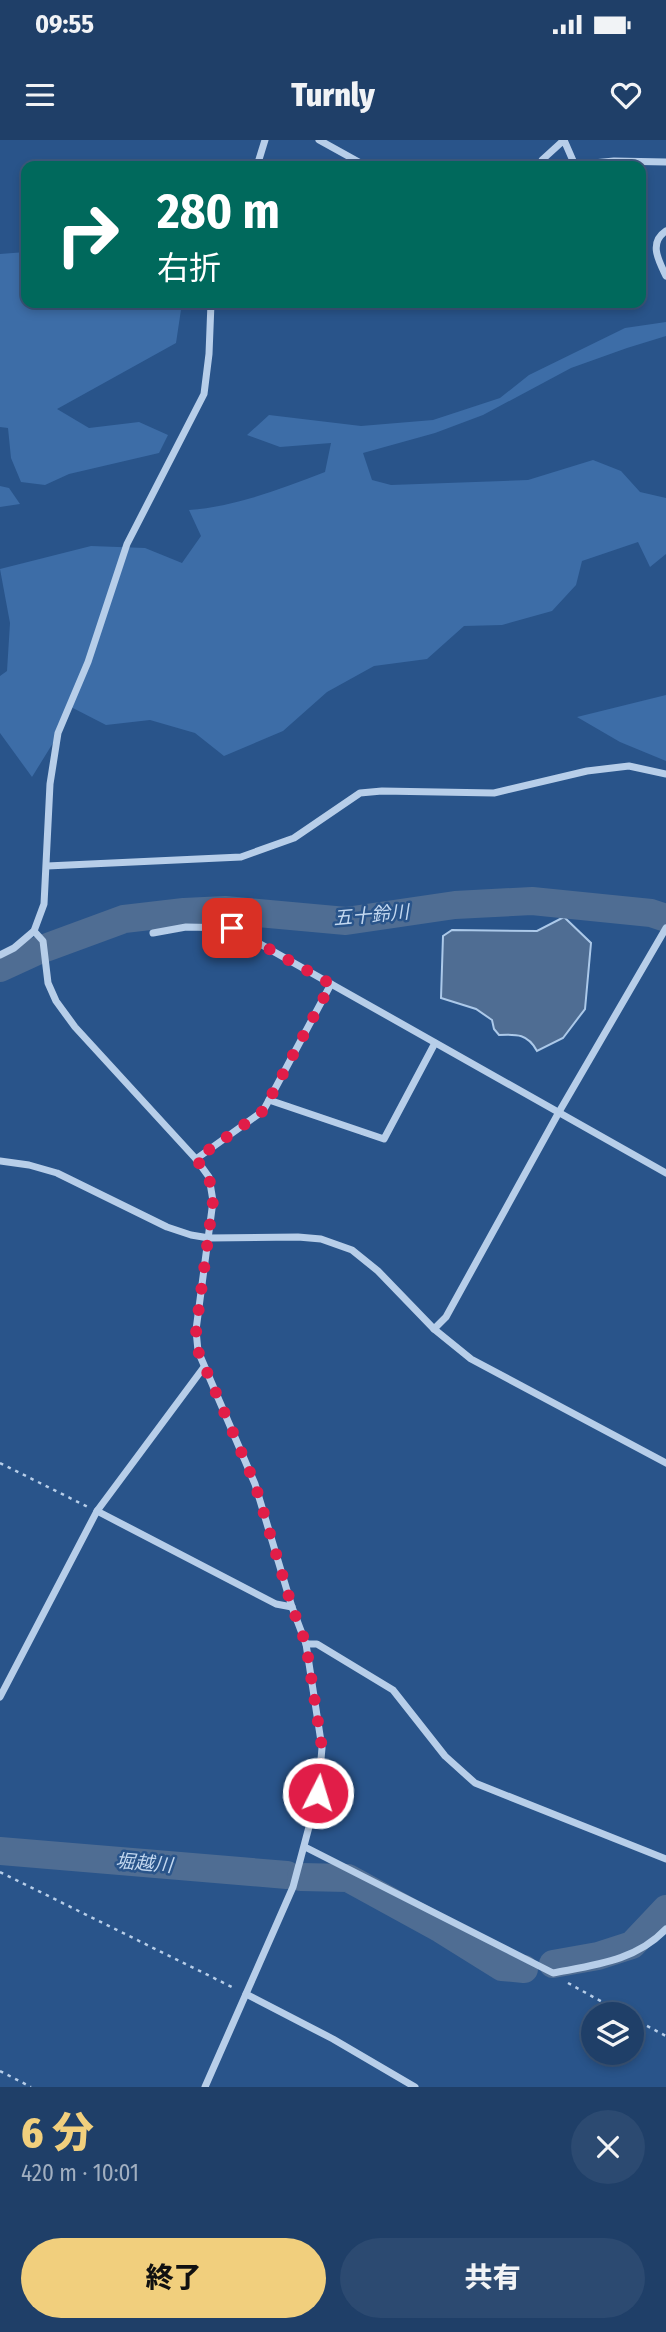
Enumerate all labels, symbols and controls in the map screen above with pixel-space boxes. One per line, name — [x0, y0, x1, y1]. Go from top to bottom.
text: 09:55 — [35, 9, 94, 40]
icon: menu — [21, 76, 59, 114]
text: Turnly — [291, 76, 375, 114]
icon: heart — [607, 76, 645, 114]
text: 280 m — [157, 182, 280, 241]
icon: right — [42, 189, 133, 280]
text: 右折 — [157, 249, 221, 287]
pin — [202, 898, 262, 958]
water label: 五十鈴川 — [332, 900, 412, 930]
icon: arrive — [213, 909, 251, 947]
position arrow — [281, 1756, 355, 1830]
water label: 堀越川 — [115, 1849, 175, 1877]
map controls — [581, 2002, 644, 2065]
button: layers — [581, 2002, 644, 2065]
text: 6 分 — [21, 2108, 94, 2158]
button: close — [571, 2110, 645, 2184]
text: 420 m · 10:01 — [21, 2159, 139, 2187]
button: 終了 — [21, 2238, 326, 2318]
button: 共有 — [340, 2238, 645, 2318]

